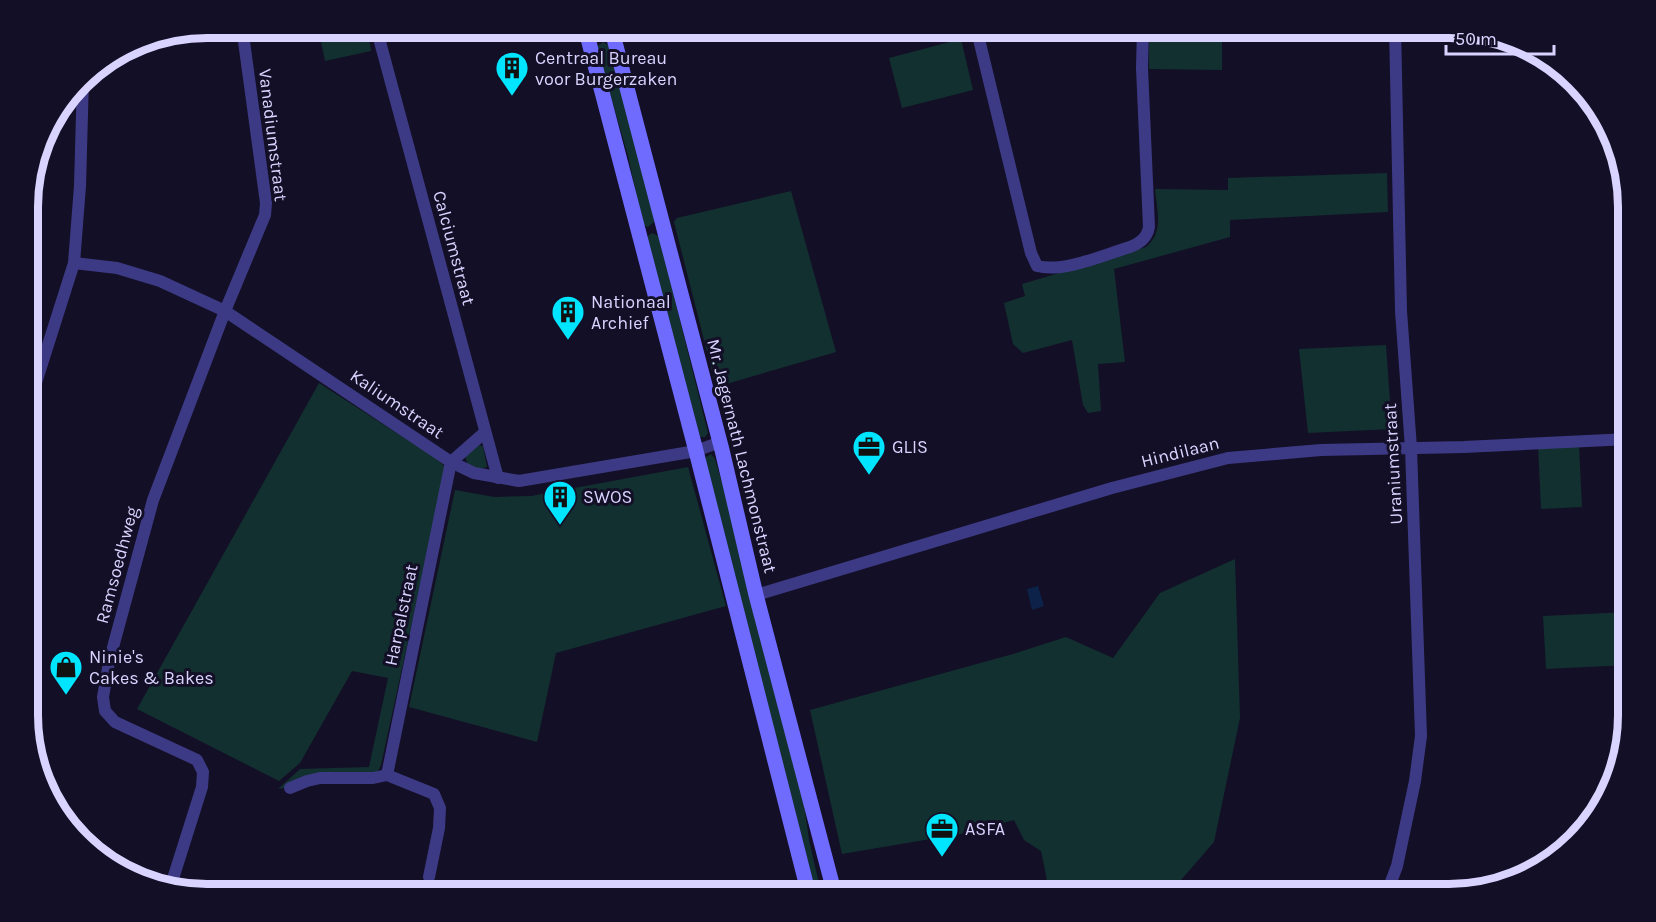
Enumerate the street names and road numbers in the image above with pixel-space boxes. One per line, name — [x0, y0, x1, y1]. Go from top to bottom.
street label: Vanadiumstraat — [254, 67, 292, 203]
street label: Calciumstraat — [428, 188, 480, 308]
street label: Mr. Jagernath Lachmonstraat — [702, 337, 782, 575]
street label: Kaliumstraat — [346, 365, 448, 444]
street label: Uraniumstraat — [1379, 403, 1407, 525]
street label: Hindilaan — [1139, 432, 1221, 472]
street label: Ramsoedhweg — [91, 504, 143, 626]
street label: Harpalstraat — [380, 562, 423, 668]

